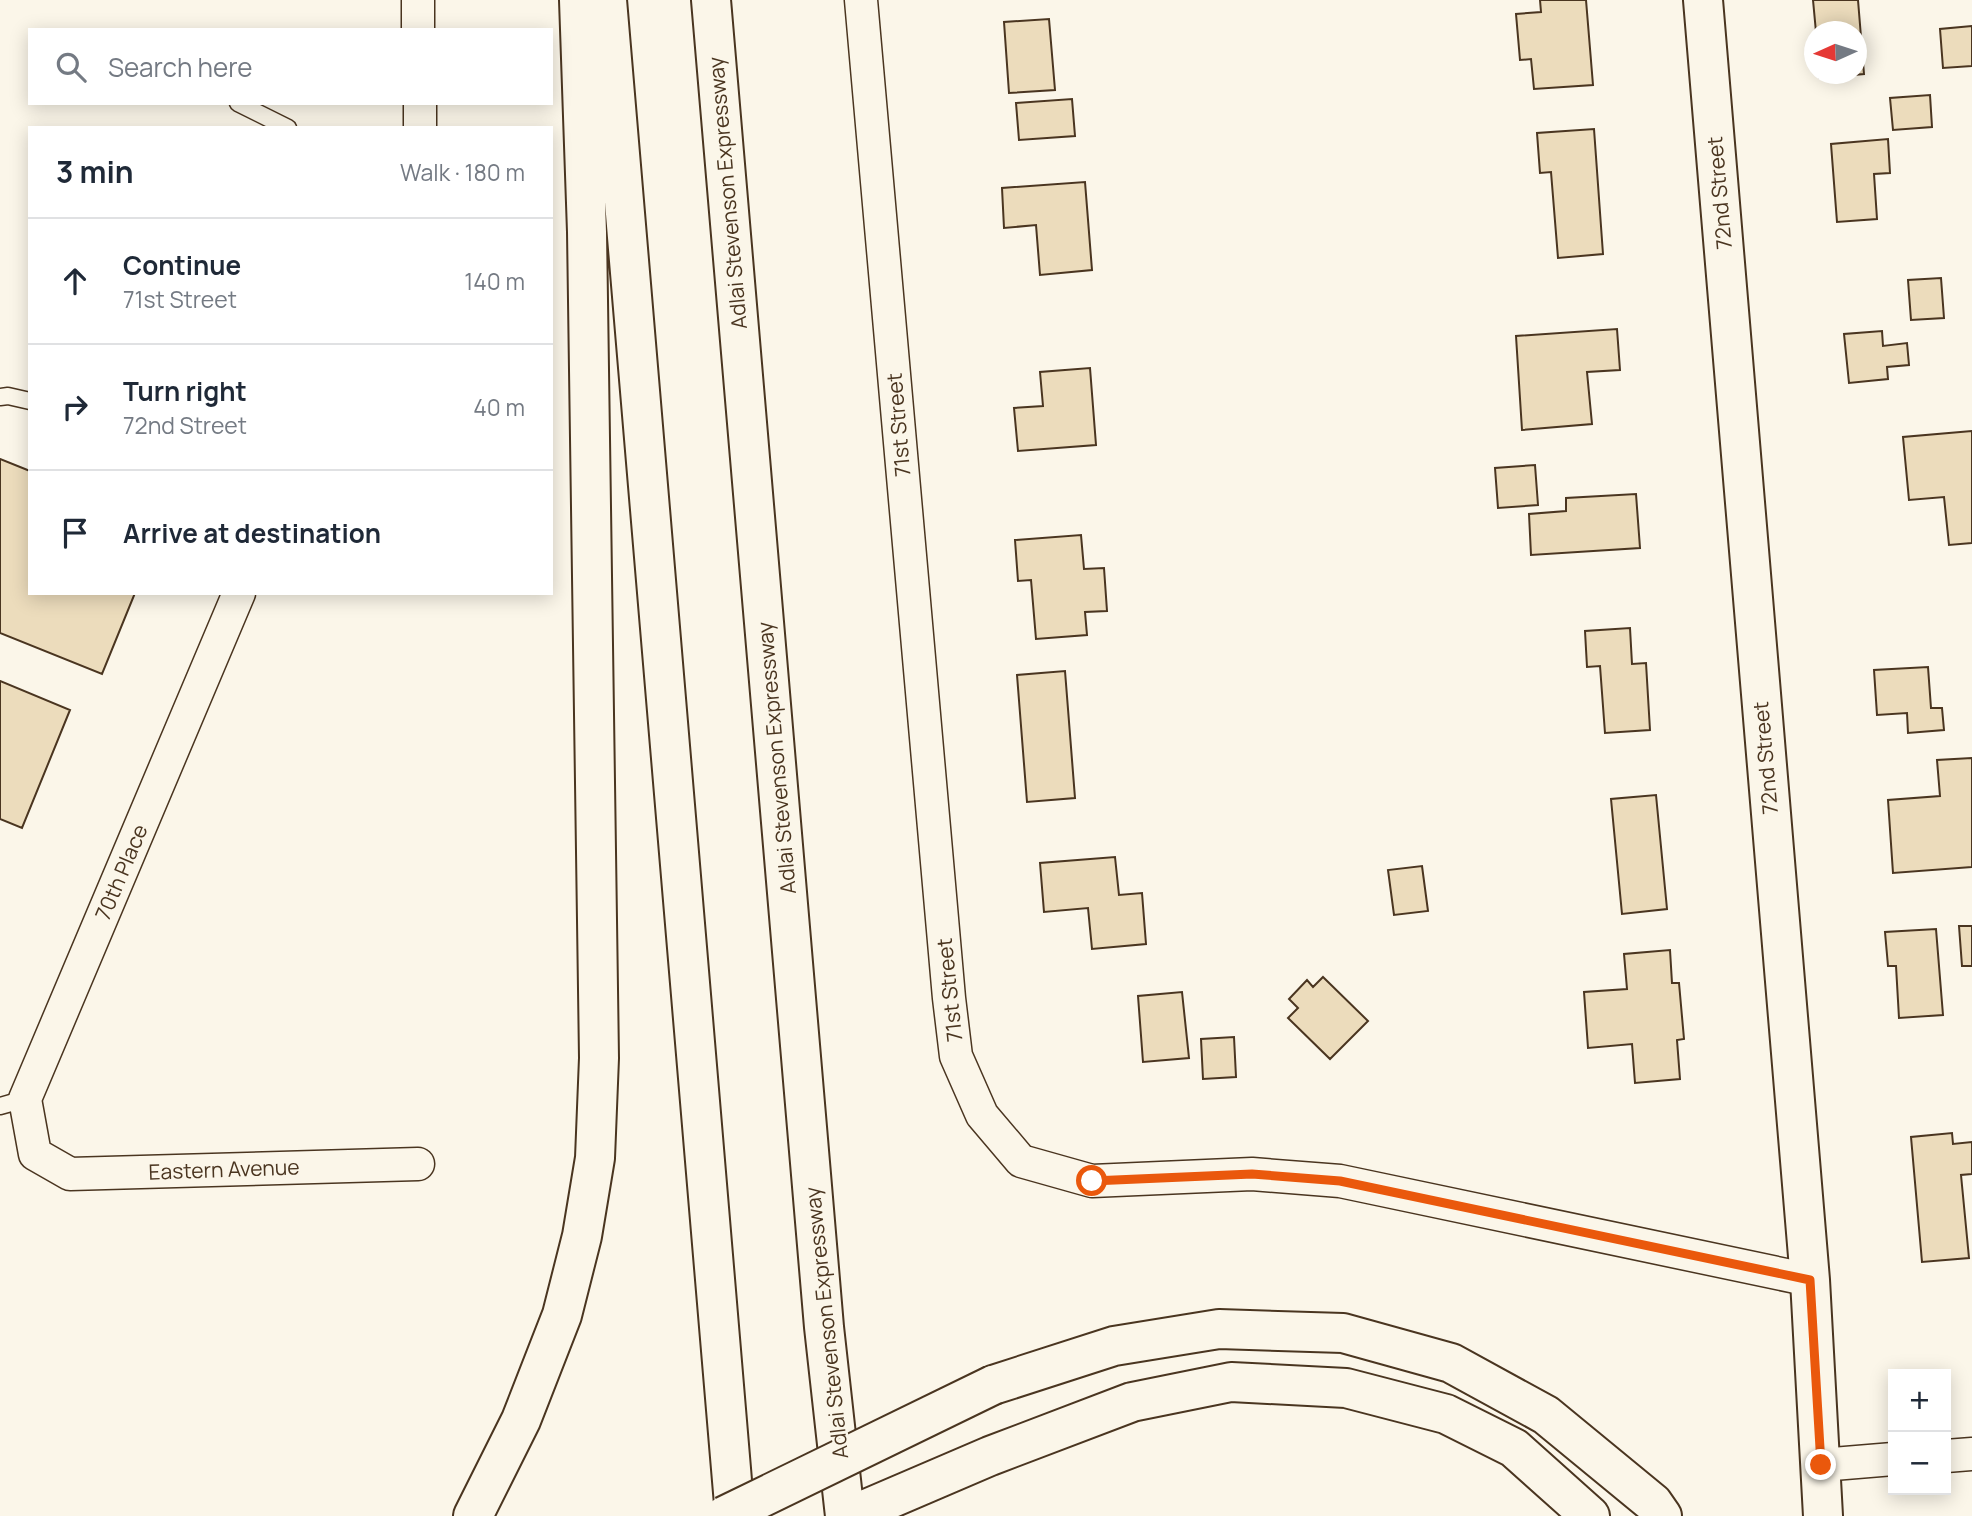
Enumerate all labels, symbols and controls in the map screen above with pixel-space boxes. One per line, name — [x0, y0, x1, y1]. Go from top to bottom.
north arrow — [1804, 21, 1867, 84]
search box — [28, 28, 553, 105]
icon: search — [52, 48, 90, 86]
text: Search here — [108, 49, 253, 85]
street label: Adlai Stevenson Expressway — [701, 56, 753, 330]
street label: 72nd Street — [1700, 135, 1738, 251]
text: 3 min — [56, 151, 134, 192]
text: Walk · 180 m — [400, 156, 525, 188]
text: Continue — [123, 247, 241, 283]
icon: ahead — [56, 262, 94, 300]
text: 140 m — [464, 265, 525, 297]
text: 71st Street — [123, 283, 237, 315]
street label: 71st Street — [880, 372, 916, 478]
text: Turn right — [123, 373, 247, 409]
icon: right — [56, 388, 94, 426]
text: 40 m — [473, 391, 525, 423]
text: 72nd Street — [123, 409, 247, 441]
icon: arrive — [56, 514, 94, 552]
text: Arrive at destination — [123, 515, 381, 551]
street label: Adlai Stevenson Expressway — [750, 621, 802, 895]
street label: 72nd Street — [1746, 700, 1784, 816]
street label: 70th Place — [88, 820, 154, 924]
street label: 71st Street — [930, 937, 968, 1043]
street label: Eastern Avenue — [148, 1152, 300, 1186]
route start — [1076, 1165, 1107, 1196]
street label: Adlai Stevenson Expressway — [798, 1186, 854, 1460]
map controls — [1888, 1369, 1951, 1495]
button: + — [1888, 1369, 1951, 1432]
button: − — [1888, 1432, 1951, 1495]
route end — [1805, 1449, 1836, 1480]

